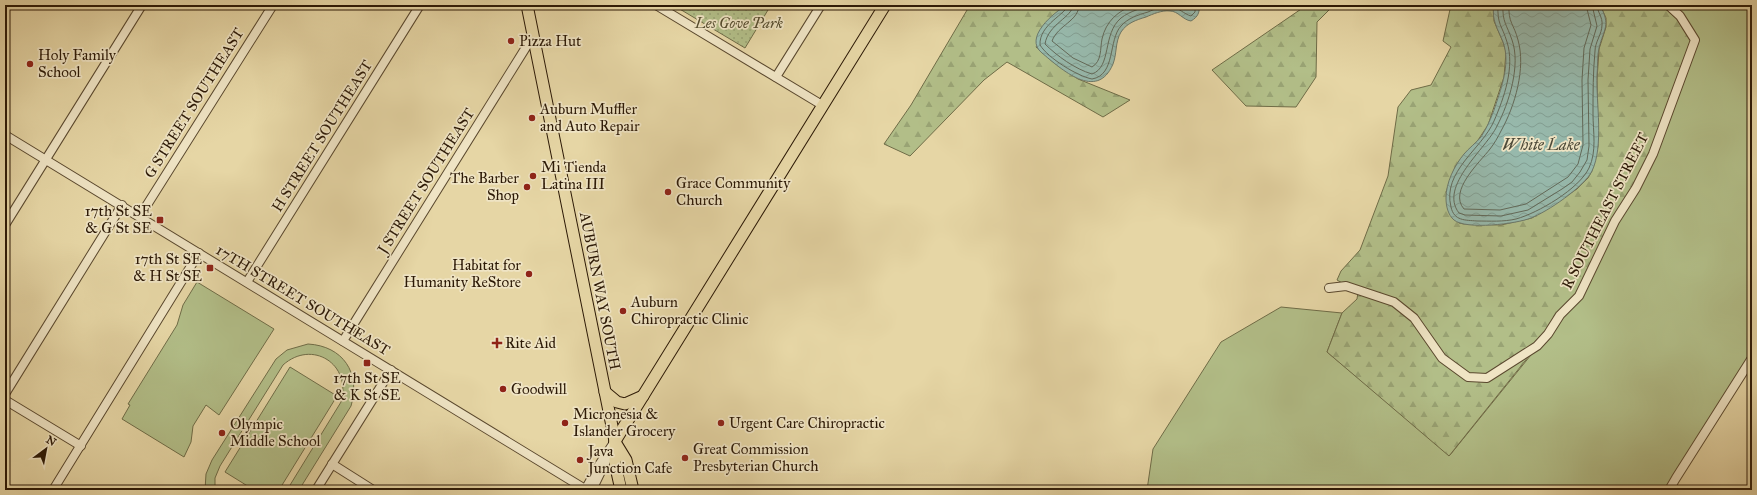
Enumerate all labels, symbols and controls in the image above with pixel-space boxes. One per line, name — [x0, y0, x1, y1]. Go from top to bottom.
park label: Les Gove Park — [694, 14, 783, 32]
street label: G STREET SOUTHEAST — [140, 25, 248, 181]
place label: Pizza Hut — [519, 32, 582, 50]
marker: Pizza Hut — [506, 36, 516, 46]
place label: Holy Family School — [38, 46, 117, 81]
street label: H STREET SOUTHEAST — [268, 57, 376, 215]
marker: Holy Family School — [25, 59, 35, 69]
place label: Auburn Muffler and Auto Repair — [539, 100, 640, 135]
street label: J STREET SOUTHEAST — [373, 105, 479, 259]
marker: Auburn Muffler and Auto Repair — [527, 113, 537, 123]
street label: R SOUTHEAST STREET — [1558, 130, 1652, 292]
water label: White Lake — [1502, 135, 1581, 154]
place label: Mi Tienda Latina III — [541, 158, 607, 193]
place label: The Barber Shop — [450, 169, 519, 204]
marker: Mi Tienda Latina III — [528, 171, 538, 181]
place label: Grace Community Church — [676, 174, 791, 209]
marker: The Barber Shop — [522, 182, 532, 192]
marker: Grace Community Church — [663, 187, 673, 197]
place label: 17th St SE & G St SE — [85, 202, 152, 237]
street label: AUBURN WAY SOUTH — [576, 210, 624, 372]
marker: 17th St SE & G St SE — [155, 215, 165, 225]
street label: 17TH STREET SOUTHEAST — [213, 241, 393, 359]
place label: 17th St SE & H St SE — [133, 250, 202, 285]
place label: Habitat for Humanity ReStore — [403, 256, 521, 291]
marker: 17th St SE & H St SE — [205, 263, 215, 273]
marker: Habitat for Humanity ReStore — [524, 269, 534, 279]
place label: Auburn Chiropractic Clinic — [630, 293, 748, 328]
marker: Auburn Chiropractic Clinic — [618, 306, 628, 316]
place label: Rite Aid — [505, 334, 557, 352]
marker: Rite Aid — [492, 338, 502, 348]
marker: 17th St SE & K St SE — [362, 358, 372, 368]
place label: 17th St SE & K St SE — [333, 369, 401, 404]
place label: Goodwill — [511, 380, 568, 398]
marker: Goodwill — [498, 384, 508, 394]
place label: Micronesia & Islander Grocery — [573, 405, 676, 440]
place label: Urgent Care Chiropractic — [729, 414, 885, 432]
place label: Olympic Middle School — [230, 415, 322, 450]
marker: Micronesia & Islander Grocery — [560, 418, 570, 428]
marker: Urgent Care Chiropractic — [716, 418, 726, 428]
marker: Olympic Middle School — [217, 428, 227, 438]
north arrow — [26, 429, 66, 469]
text: N — [44, 433, 59, 449]
place label: Great Commission Presbyterian Church — [693, 440, 819, 475]
place label: Java Junction Cafe — [586, 442, 672, 478]
marker: Great Commission Presbyterian Church — [680, 453, 690, 463]
marker: Java Junction Cafe — [575, 455, 585, 465]

